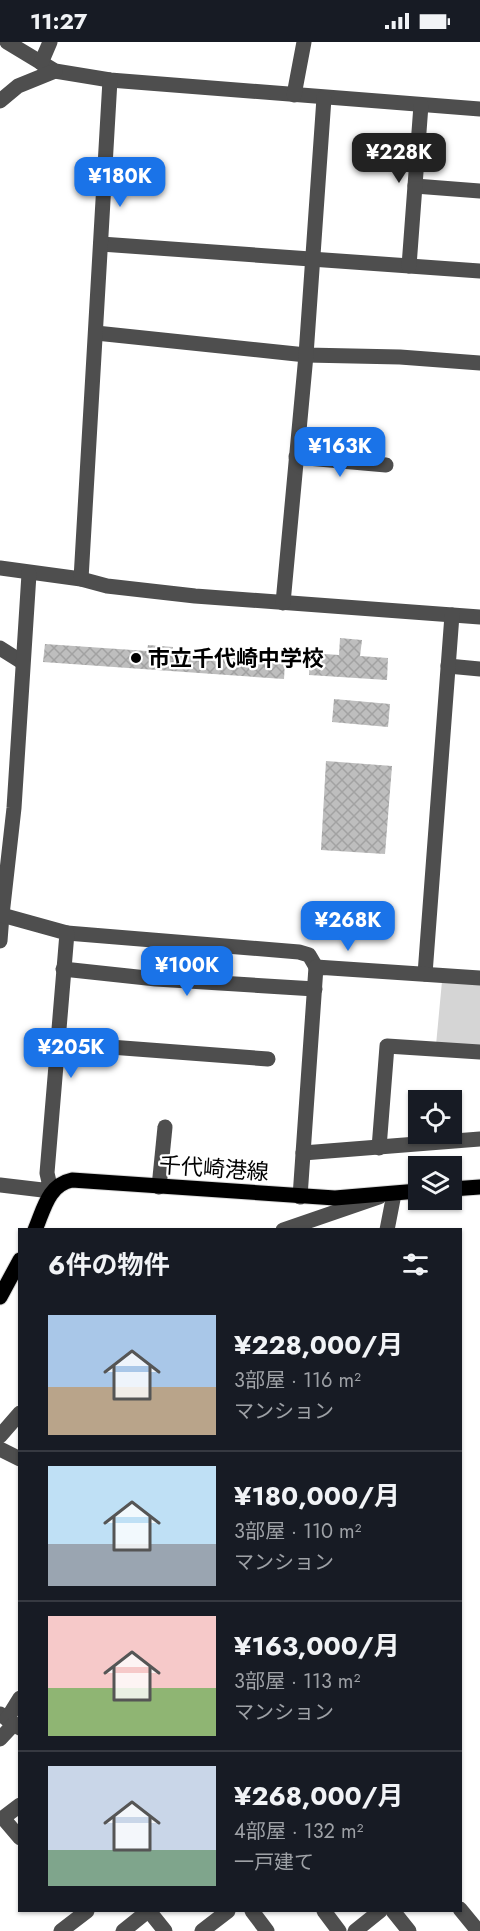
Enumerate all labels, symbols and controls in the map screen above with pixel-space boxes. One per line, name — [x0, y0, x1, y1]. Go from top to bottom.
text: 11:27 — [30, 5, 87, 37]
pin: ¥228K — [357, 133, 441, 184]
text: ¥228K — [366, 138, 432, 167]
pin: ¥180K — [78, 157, 162, 208]
text: ¥180K — [88, 162, 152, 191]
pin: ¥163K — [298, 427, 382, 478]
text: ¥163K — [308, 432, 372, 461]
place label: 市立千代崎中学校 — [148, 642, 324, 674]
marker: 市立千代崎中学校 — [129, 651, 143, 665]
pin: ¥268K — [306, 901, 390, 952]
text: ¥268K — [315, 906, 381, 935]
pin: ¥100K — [145, 946, 229, 997]
text: ¥100K — [155, 951, 219, 980]
pin: ¥205K — [29, 1028, 113, 1079]
text: ¥205K — [38, 1033, 104, 1062]
map controls — [408, 1090, 462, 1210]
button: locate — [408, 1090, 462, 1144]
street label: 千代崎港線 — [158, 1148, 270, 1188]
button: layers — [408, 1156, 462, 1210]
text: 6件の物件 — [48, 1246, 169, 1284]
icon: filters — [399, 1248, 432, 1281]
text: ¥228,000/月 — [234, 1326, 403, 1364]
icon: home — [96, 1339, 168, 1411]
text: 3部屋 · 116 m² — [234, 1366, 361, 1395]
text: マンション — [234, 1397, 334, 1426]
text: ¥180,000/月 — [234, 1477, 400, 1515]
icon: home — [96, 1490, 168, 1562]
text: 3部屋 · 110 m² — [234, 1517, 361, 1546]
text: マンション — [234, 1548, 334, 1577]
text: ¥163,000/月 — [234, 1627, 400, 1665]
icon: home — [96, 1640, 168, 1712]
text: 3部屋 · 113 m² — [234, 1667, 360, 1696]
text: マンション — [234, 1698, 334, 1727]
text: ¥268,000/月 — [234, 1777, 404, 1815]
icon: home — [96, 1790, 168, 1862]
text: 4部屋 · 132 m² — [234, 1817, 363, 1846]
text: 一戸建て — [234, 1848, 314, 1877]

